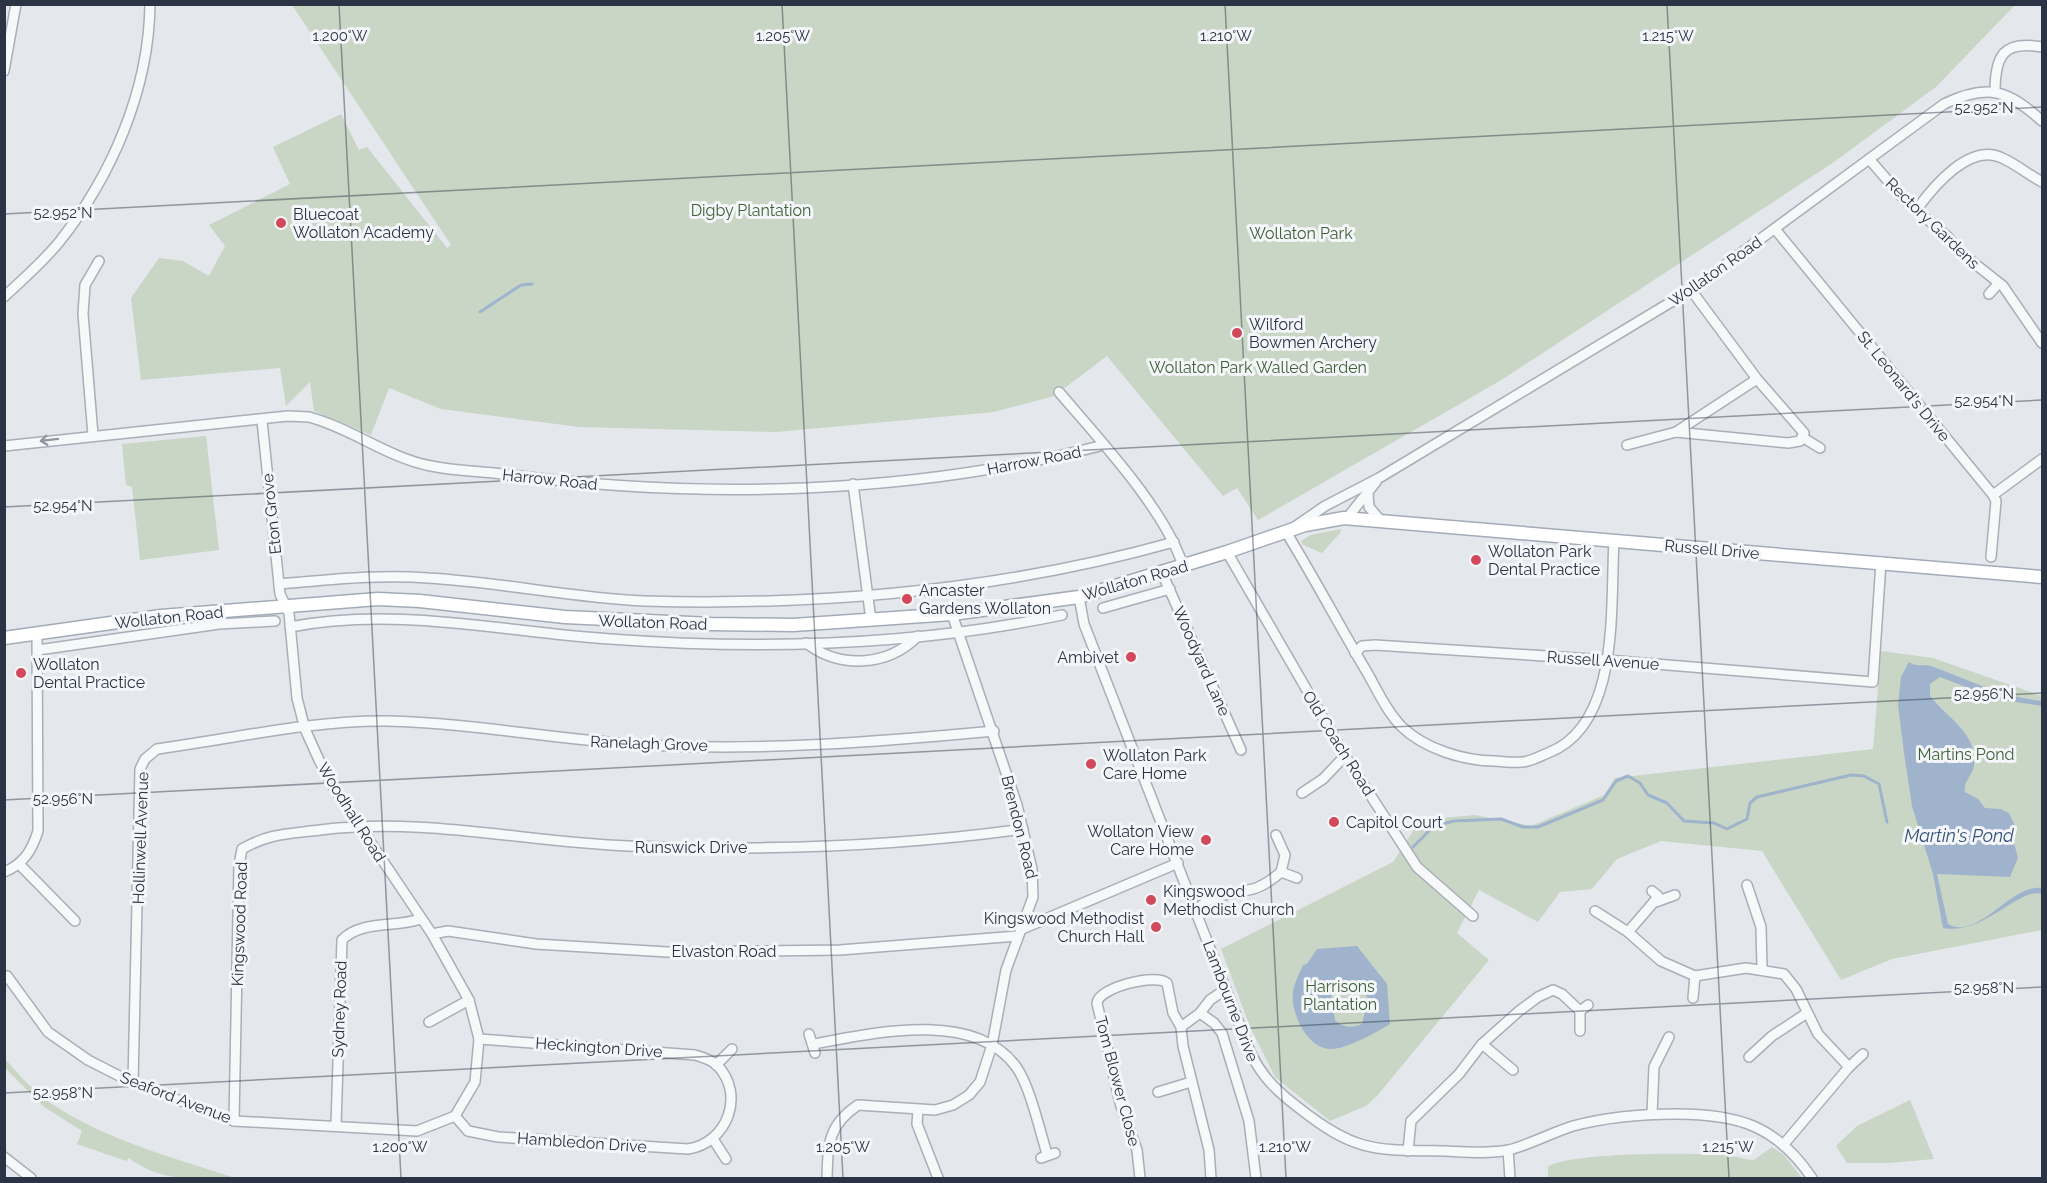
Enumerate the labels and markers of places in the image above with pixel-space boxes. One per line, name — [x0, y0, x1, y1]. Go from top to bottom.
place label: Bluecoat Wollaton Academy — [293, 205, 434, 242]
marker: Bluecoat Wollaton Academy — [274, 216, 288, 230]
place label: Wilford Bowmen Archery — [1249, 315, 1377, 352]
marker: Wilford Bowmen Archery — [1230, 326, 1244, 340]
place label: Wollaton Park Dental Practice — [1488, 542, 1600, 579]
marker: Wollaton Park Dental Practice — [1469, 553, 1483, 567]
place label: Ancaster Gardens Wollaton — [919, 581, 1051, 618]
marker: Ancaster Gardens Wollaton — [900, 592, 914, 606]
place label: Ambivet — [1057, 648, 1120, 667]
marker: Ambivet — [1124, 650, 1138, 664]
place label: Wollaton Dental Practice — [33, 655, 145, 692]
marker: Wollaton Dental Practice — [14, 666, 28, 680]
place label: Wollaton Park Care Home — [1103, 746, 1207, 783]
marker: Wollaton Park Care Home — [1084, 757, 1098, 771]
place label: Capitol Court — [1346, 813, 1443, 832]
marker: Capitol Court — [1327, 815, 1341, 829]
place label: Wollaton View Care Home — [1087, 822, 1194, 859]
marker: Wollaton View Care Home — [1199, 833, 1213, 847]
place label: Kingswood Methodist Church — [1163, 882, 1294, 919]
marker: Kingswood Methodist Church — [1144, 893, 1158, 907]
place label: Kingswood Methodist Church Hall — [984, 909, 1145, 946]
marker: Kingswood Methodist Church Hall — [1149, 920, 1163, 934]

